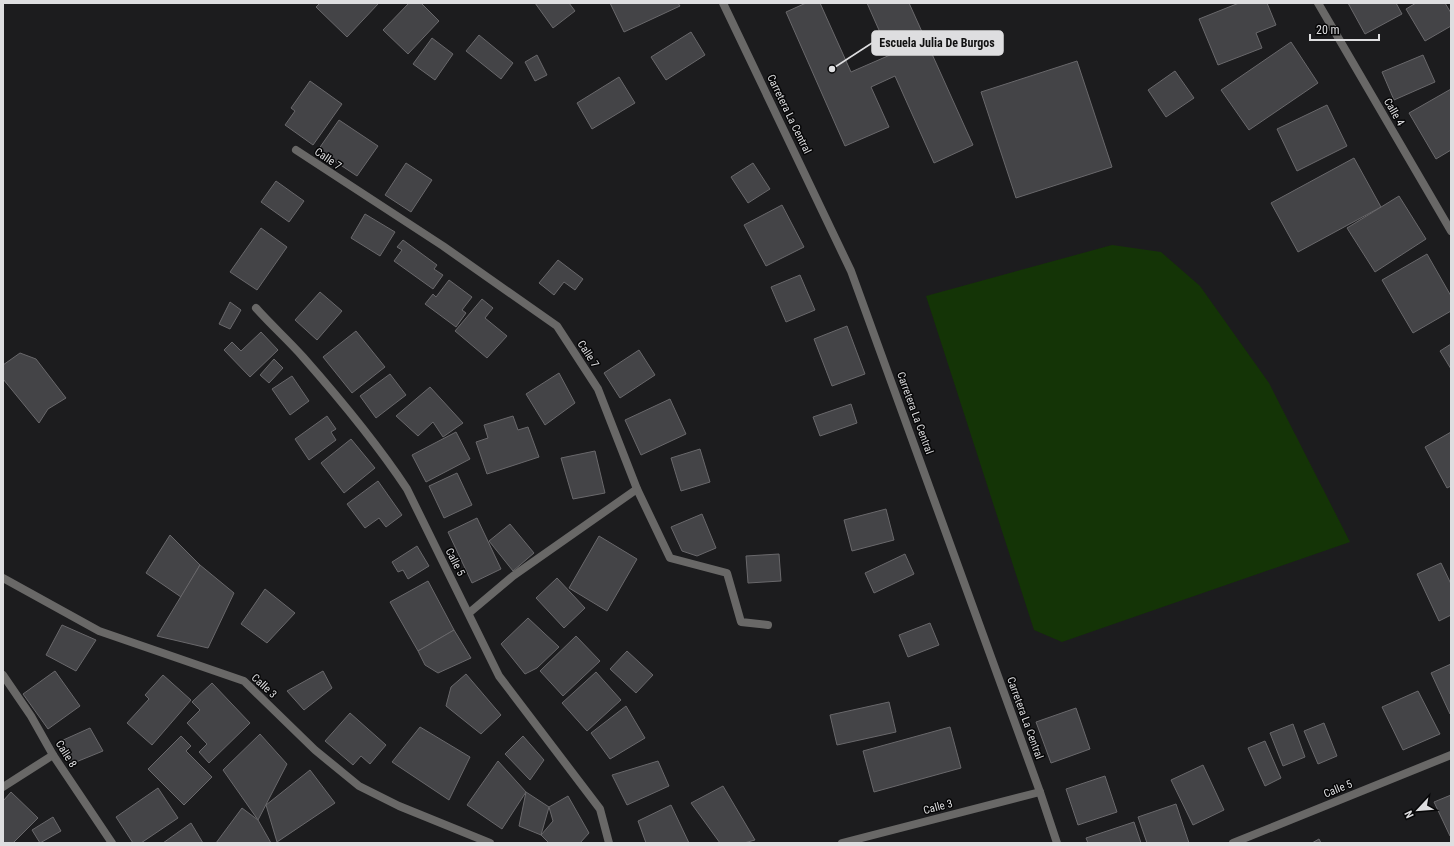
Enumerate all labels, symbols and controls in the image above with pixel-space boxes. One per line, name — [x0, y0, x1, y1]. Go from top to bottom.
scale bar — [1310, 16, 1379, 42]
text: 20 m — [1316, 23, 1340, 37]
callout: Escuela Julia De Burgos — [872, 31, 1003, 55]
text: Escuela Julia De Burgos — [879, 36, 995, 50]
street label: Carretera La Central — [764, 72, 814, 156]
street label: Calle 4 — [1381, 96, 1407, 129]
street label: Calle 7 — [312, 145, 344, 173]
street label: Calle 7 — [574, 338, 602, 370]
street label: Carretera La Central — [894, 370, 936, 456]
street label: Calle 5 — [442, 546, 468, 578]
street label: Calle 3 — [249, 671, 279, 701]
street label: Carretera La Central — [1004, 675, 1046, 761]
street label: Calle 8 — [53, 738, 79, 770]
street label: Calle 5 — [1322, 777, 1354, 801]
north arrow — [1398, 790, 1438, 830]
street label: Calle 3 — [922, 797, 954, 817]
text: N — [1402, 808, 1417, 820]

